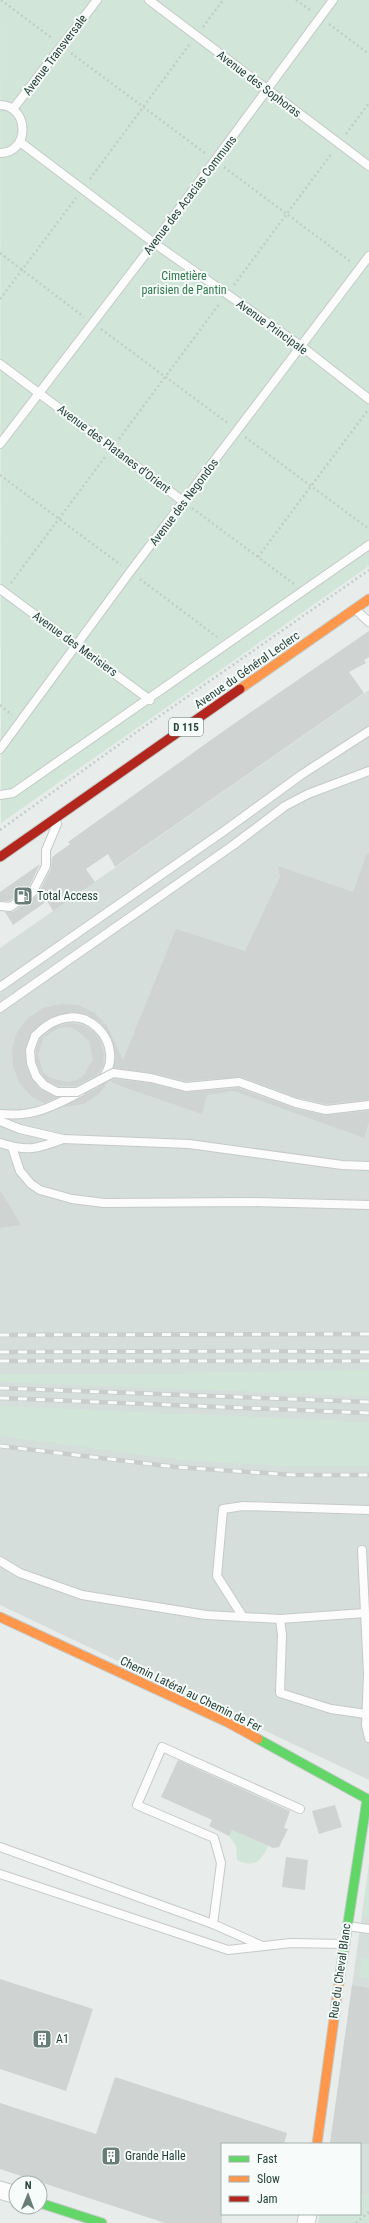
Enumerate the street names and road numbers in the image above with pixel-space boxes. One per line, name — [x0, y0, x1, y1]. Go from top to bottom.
street label: Avenue Transversale — [20, 12, 90, 98]
street label: Avenue des Sophoras — [214, 48, 304, 120]
street label: Avenue des Acacias Communs — [141, 133, 239, 257]
street label: Avenue Principale — [234, 296, 311, 358]
street label: Avenue des Platanes d'Orient — [55, 402, 174, 496]
street label: Avenue des Negondos — [147, 456, 221, 548]
street label: Avenue des Merisiers — [30, 609, 120, 679]
street label: Avenue du Général Leclerc — [192, 628, 303, 712]
road number: D 115 — [169, 718, 203, 736]
street label: Chemin Latéral au Chemin de Fer — [118, 1654, 264, 1735]
street label: Rue du Cheval Blanc — [326, 1922, 354, 2019]

